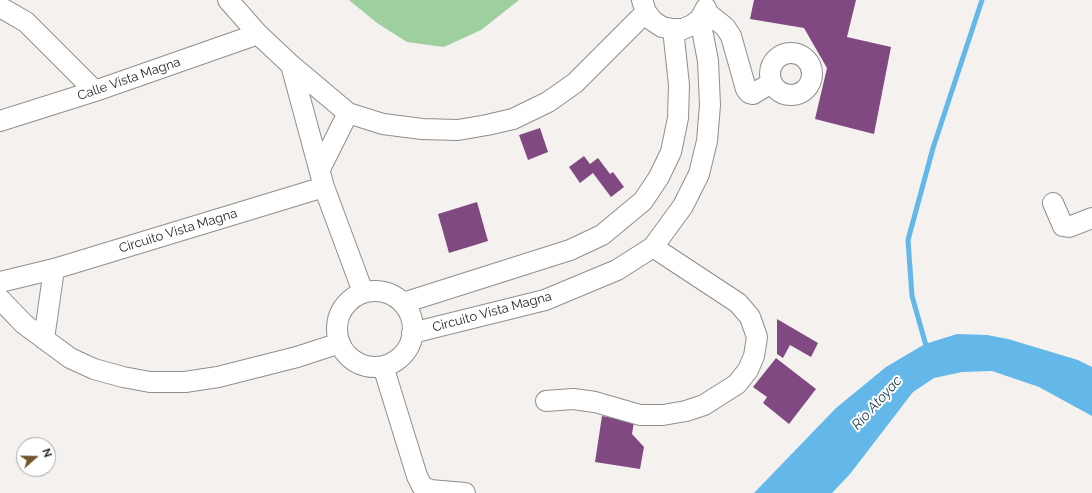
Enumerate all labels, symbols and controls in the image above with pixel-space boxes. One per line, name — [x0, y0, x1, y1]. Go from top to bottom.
street label: Calle Vista Magna — [75, 54, 183, 104]
street label: Circuito Vista Magna — [117, 206, 239, 256]
street label: Circuito Vista Magna — [431, 289, 553, 335]
water label: Río Atoyac — [848, 373, 906, 433]
north arrow — [16, 437, 56, 477]
text: N — [39, 447, 54, 459]

